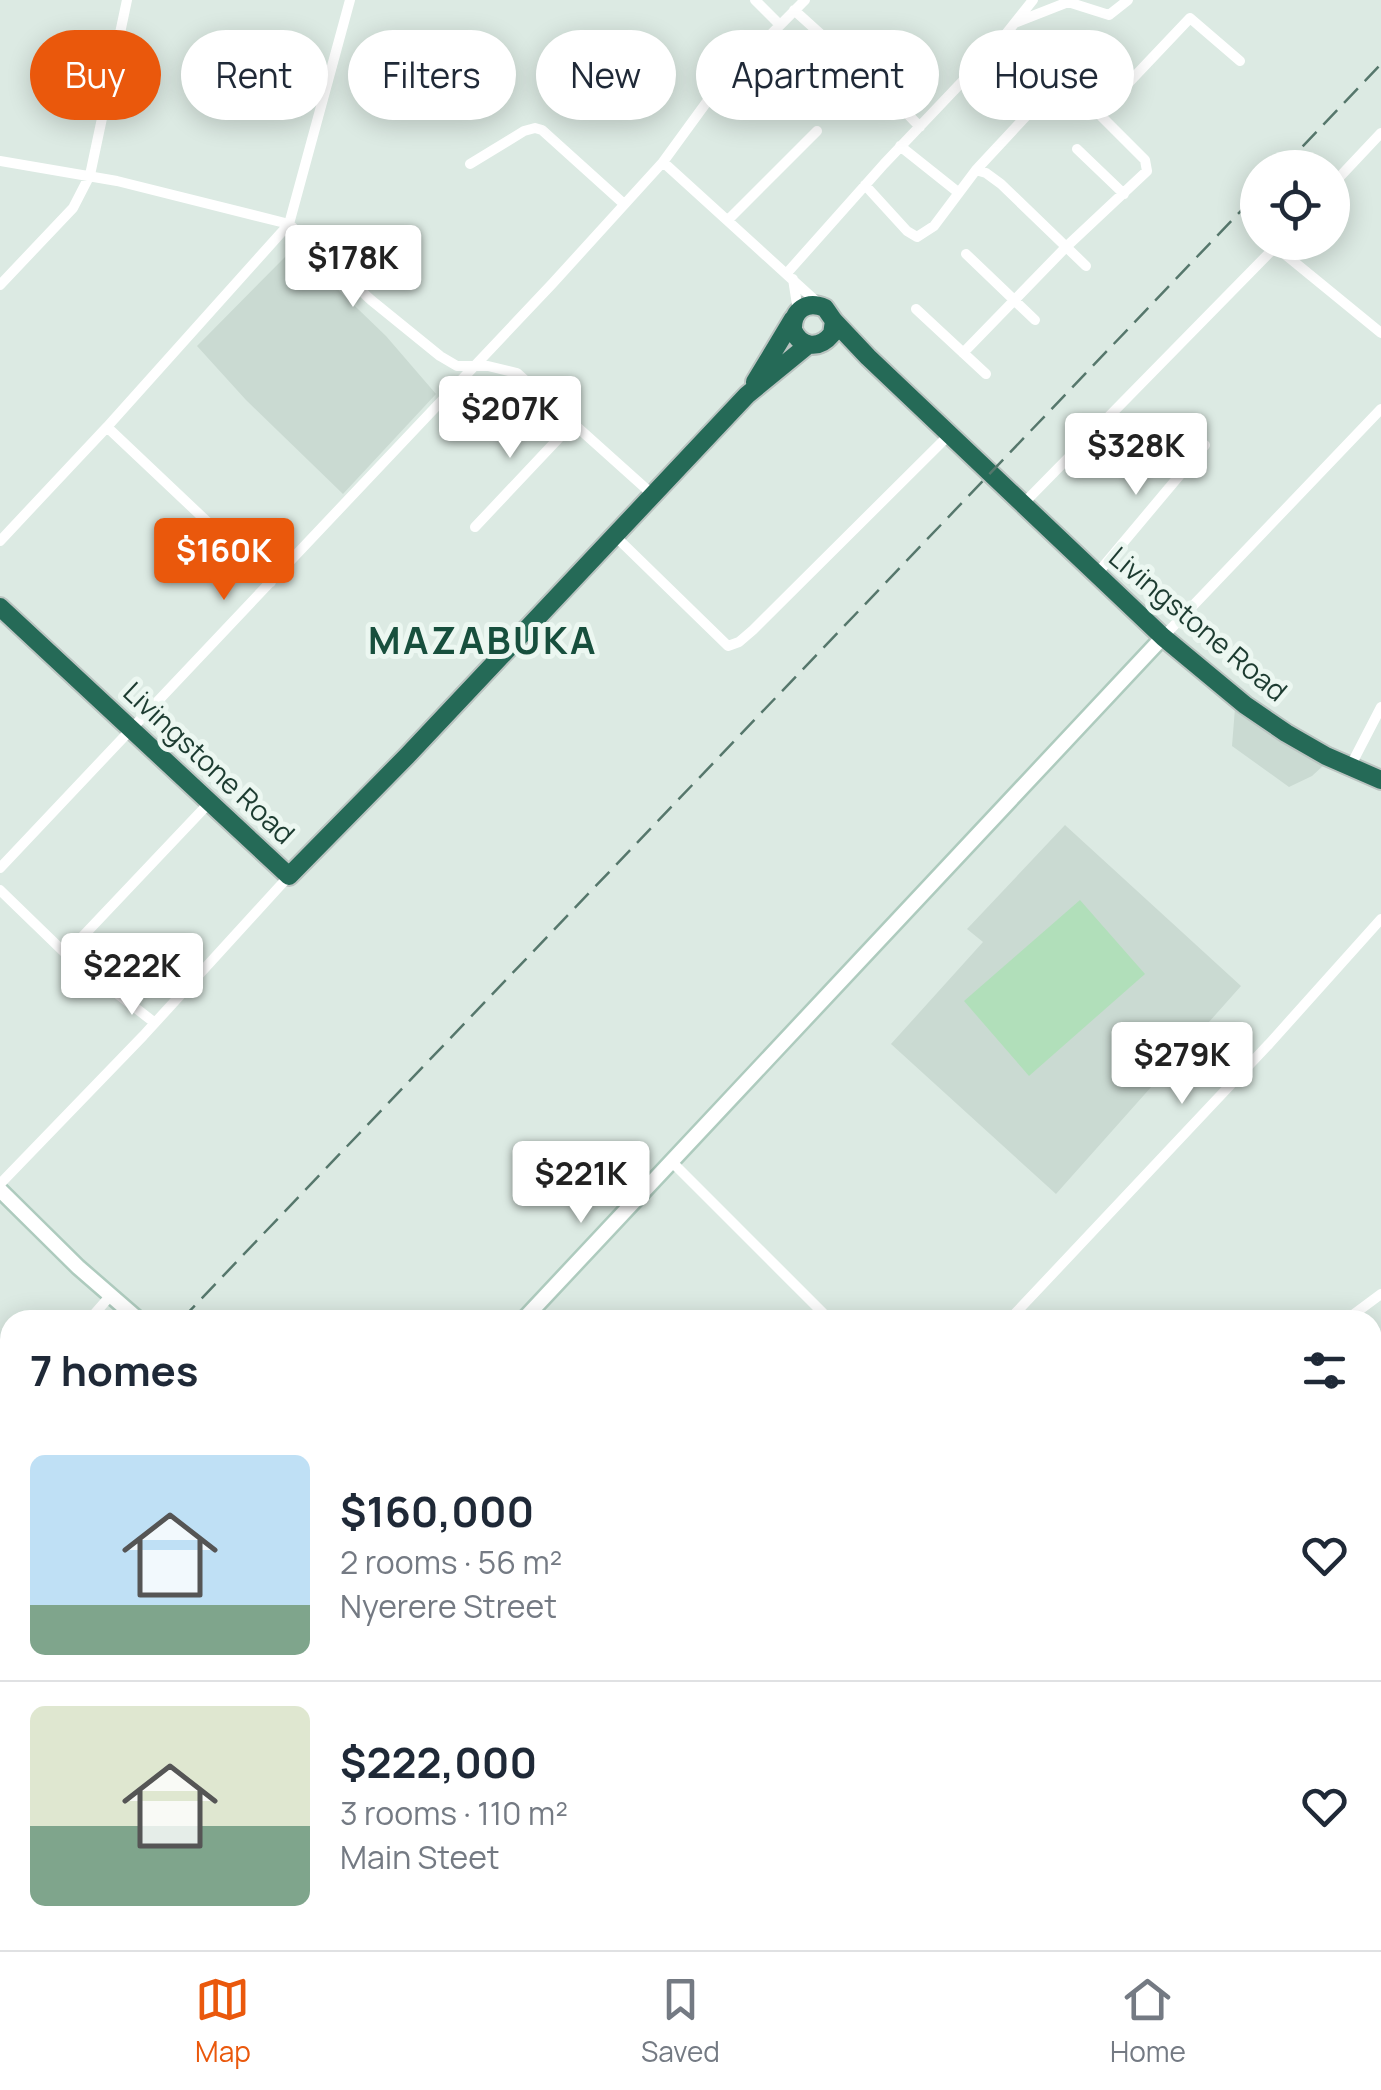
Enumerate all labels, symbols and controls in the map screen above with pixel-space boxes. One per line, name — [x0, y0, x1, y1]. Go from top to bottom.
chip: Buy — [30, 30, 161, 120]
chip: Rent — [181, 30, 328, 120]
chip: Filters — [348, 30, 516, 120]
chip: New — [536, 30, 676, 120]
chip: Apartment — [696, 30, 939, 120]
chip: House — [959, 30, 1134, 120]
map controls — [1240, 150, 1350, 260]
button: locate — [1240, 150, 1350, 260]
pin: $178K — [283, 225, 423, 310]
text: $178K — [307, 235, 399, 279]
pin: $207K — [440, 376, 580, 461]
text: $207K — [461, 386, 559, 430]
pin: $328K — [1066, 413, 1206, 498]
text: $328K — [1087, 423, 1185, 467]
pin: $160K — [154, 518, 294, 603]
text: $160K — [176, 528, 272, 572]
street label: Livingstone Road — [1102, 537, 1296, 709]
district label: MAZABUKA — [368, 613, 598, 665]
street label: Livingstone Road — [116, 673, 304, 852]
pin: $222K — [62, 933, 202, 1018]
text: $222K — [83, 943, 181, 987]
pin: $279K — [1112, 1022, 1252, 1107]
text: $279K — [1134, 1032, 1230, 1076]
pin: $221K — [511, 1141, 651, 1226]
text: $221K — [535, 1151, 627, 1195]
text: 7 homes — [30, 1341, 198, 1399]
icon: filters — [1297, 1343, 1352, 1398]
text: $160,000 — [340, 1482, 534, 1540]
icon: home — [110, 1495, 230, 1615]
icon: heart — [1297, 1528, 1352, 1583]
text: 2 rooms · 56 m² — [340, 1540, 562, 1584]
text: Nyerere Street — [340, 1584, 557, 1628]
text: $222,000 — [340, 1733, 537, 1791]
icon: home — [110, 1746, 230, 1866]
icon: heart — [1297, 1779, 1352, 1834]
text: 3 rooms · 110 m² — [340, 1791, 568, 1835]
text: Main Steet — [340, 1835, 500, 1879]
tab: Map — [195, 1972, 251, 2070]
tab: Saved — [641, 1972, 720, 2070]
tab: Home — [1110, 1972, 1186, 2070]

